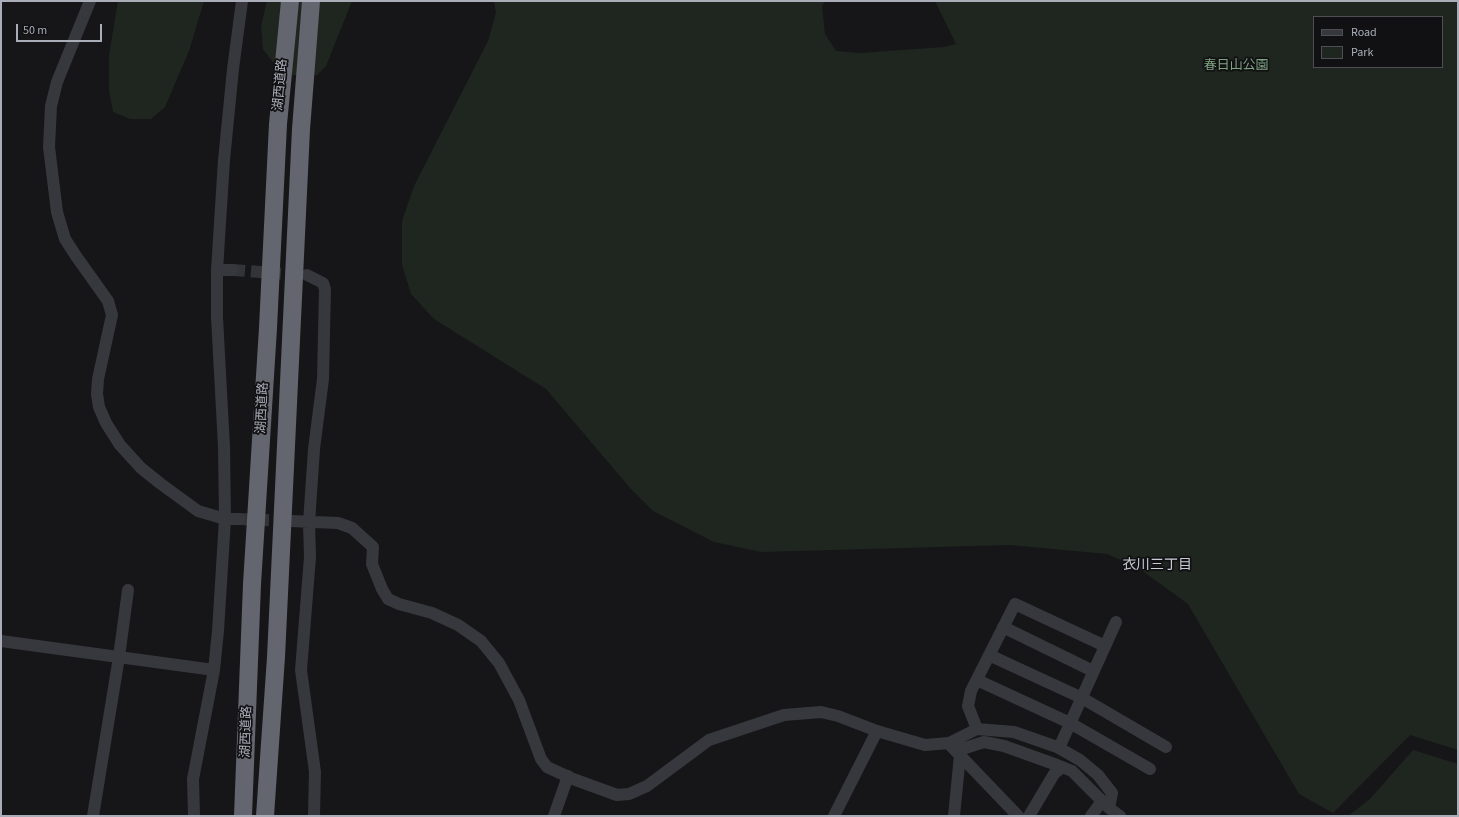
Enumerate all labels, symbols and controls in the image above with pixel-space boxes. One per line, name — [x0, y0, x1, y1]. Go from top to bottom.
scale bar — [18, 16, 104, 42]
legend — [1313, 16, 1443, 68]
text: 50 m — [23, 22, 47, 39]
text: Road — [1351, 24, 1377, 41]
text: Park — [1351, 44, 1373, 61]
street label: 湖西道路 — [271, 58, 291, 112]
park label: 春日山公園 — [1204, 58, 1268, 74]
street label: 湖西道路 — [254, 382, 272, 434]
district label: 衣川三丁目 — [1122, 558, 1192, 574]
street label: 湖西道路 — [238, 706, 256, 758]

